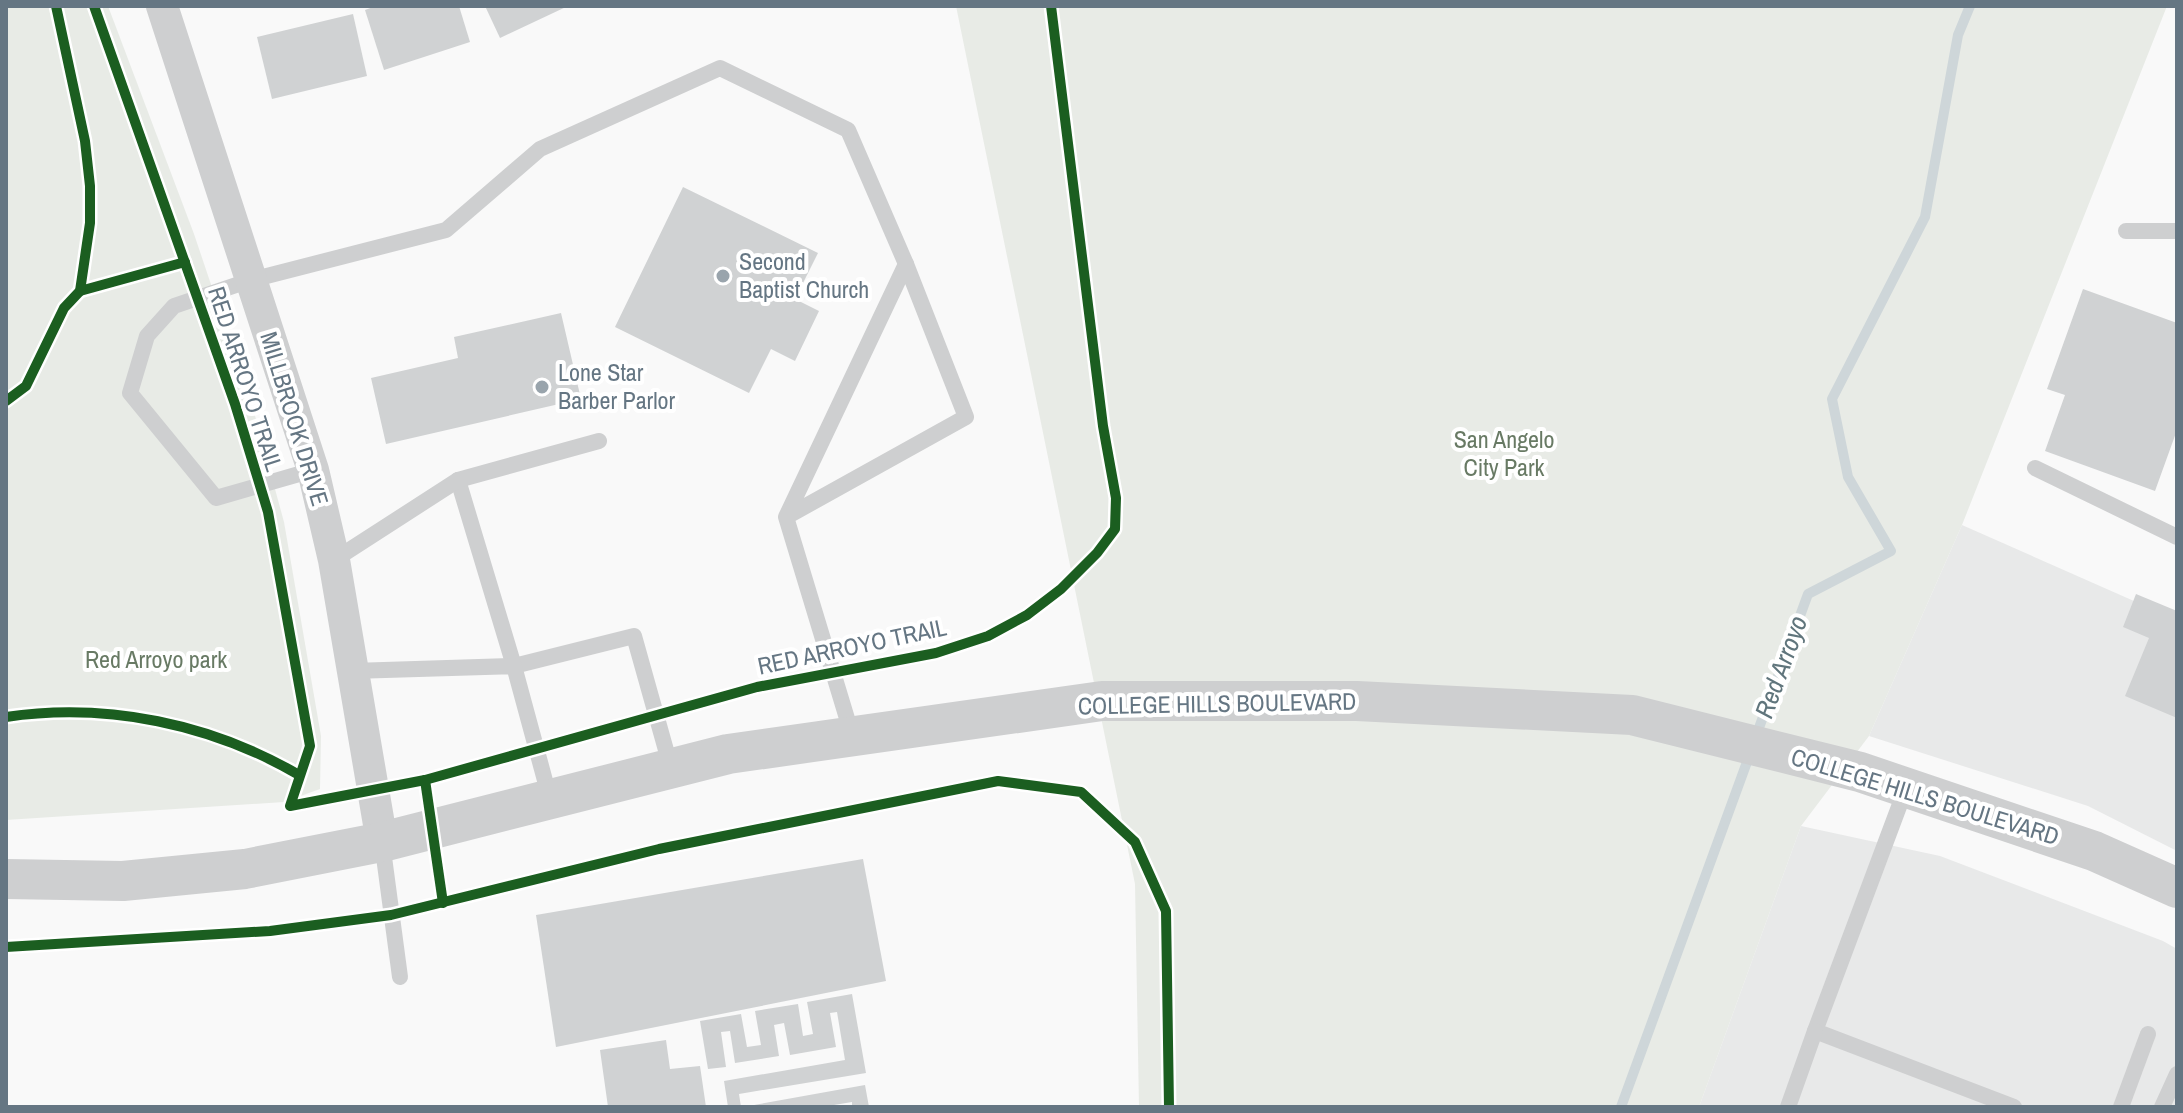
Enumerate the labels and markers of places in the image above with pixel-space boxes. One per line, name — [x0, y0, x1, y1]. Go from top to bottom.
place label: Second Baptist Church — [739, 245, 869, 305]
marker: Second Baptist Church — [714, 267, 732, 285]
place label: Lone Star Barber Parlor — [558, 356, 675, 416]
marker: Lone Star Barber Parlor — [533, 378, 551, 396]

